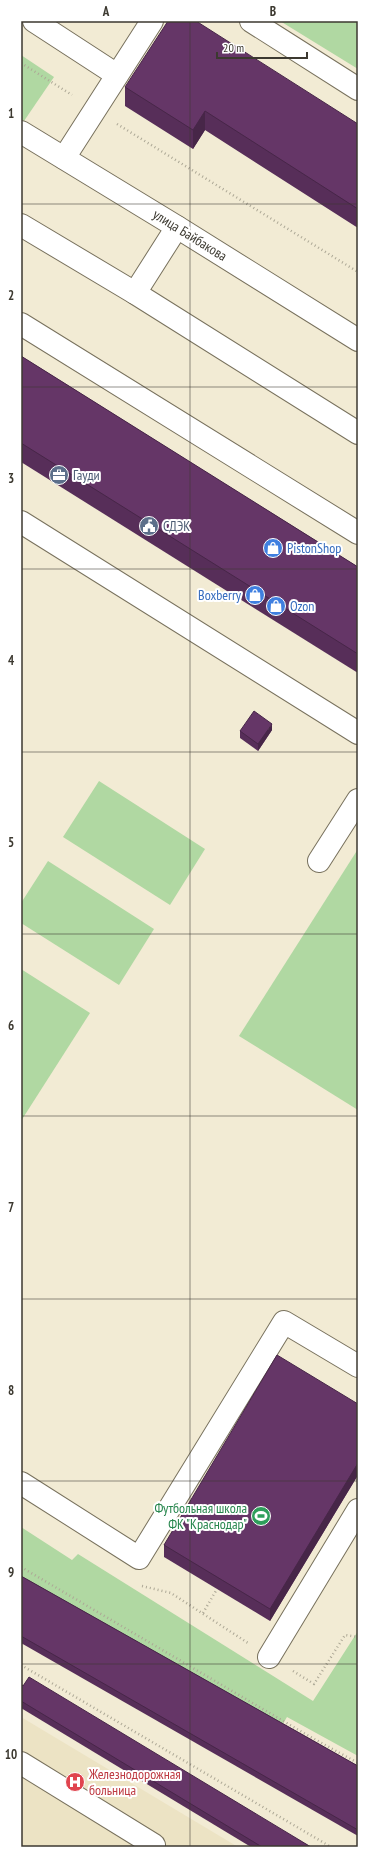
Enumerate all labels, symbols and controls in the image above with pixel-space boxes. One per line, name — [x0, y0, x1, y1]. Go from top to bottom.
text: A — [102, 3, 110, 20]
text: B — [270, 3, 276, 20]
scale bar — [217, 34, 307, 60]
text: 20 m — [223, 40, 244, 55]
text: 1 — [8, 105, 14, 122]
street label: улица Байбакова — [150, 205, 230, 265]
text: 2 — [8, 287, 14, 304]
office icon: Гауди — [48, 464, 70, 486]
place label: Гауди — [73, 466, 100, 484]
text: 3 — [8, 470, 14, 487]
public building icon: СДЭК — [138, 515, 160, 537]
place label: СДЭК — [163, 517, 190, 535]
shop icon: PistonShop — [262, 537, 284, 559]
place label: PistonShop — [287, 539, 341, 557]
shop icon: Boxberry — [244, 584, 266, 606]
place label: Boxberry — [198, 586, 242, 604]
shop icon: Ozon — [265, 595, 287, 617]
place label: Ozon — [290, 597, 315, 615]
text: 4 — [8, 652, 15, 669]
text: 5 — [8, 834, 14, 851]
text: 6 — [8, 1017, 14, 1034]
text: 7 — [8, 1199, 14, 1216]
text: 8 — [8, 1382, 14, 1399]
place label: Футбольная школа ФК "Краснодар" — [154, 1499, 247, 1533]
sports icon: Футбольная школа ФК "Краснодар" — [250, 1505, 272, 1527]
text: 9 — [8, 1564, 14, 1581]
text: 10 — [5, 1746, 17, 1763]
place label: Железнодорожная больница — [88, 1765, 181, 1799]
hospital icon: Железнодорожная больница — [64, 1771, 86, 1793]

